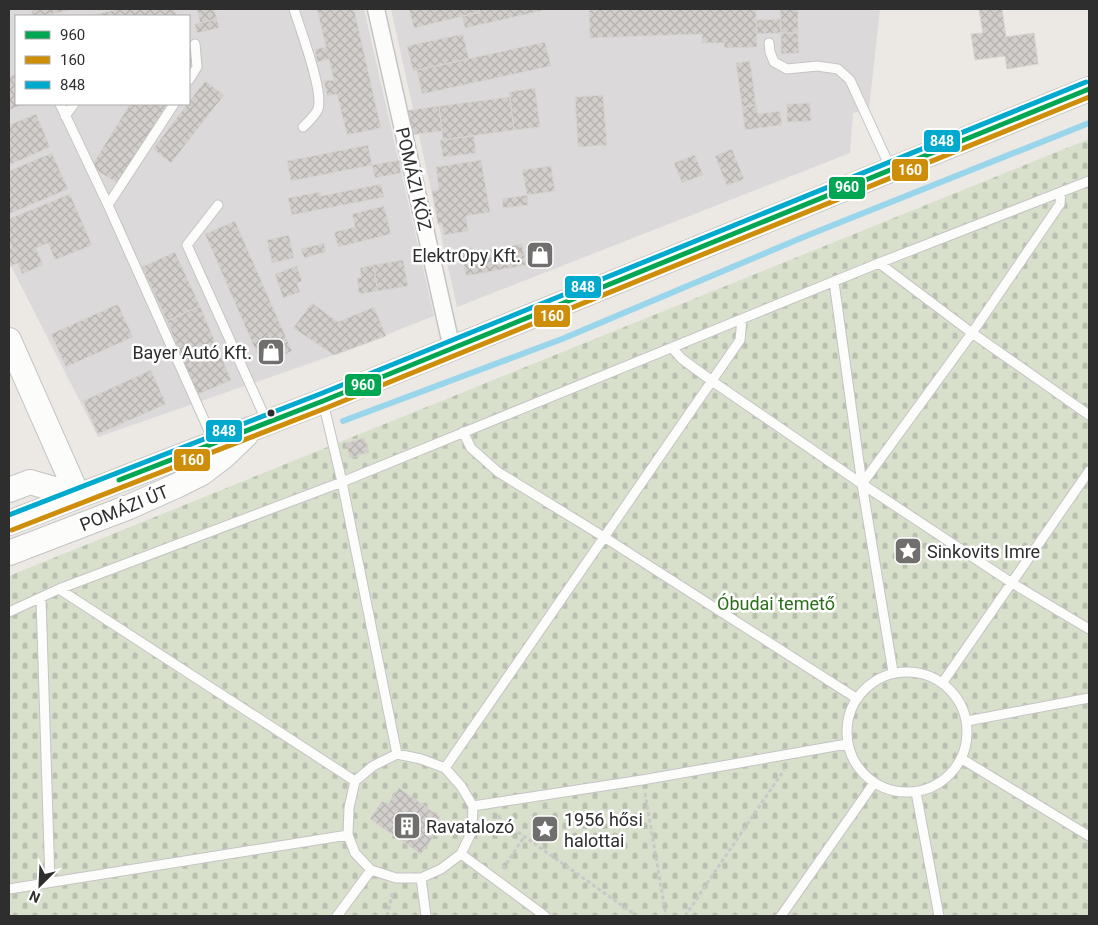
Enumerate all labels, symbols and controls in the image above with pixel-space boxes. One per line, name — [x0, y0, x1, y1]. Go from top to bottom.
legend — [15, 15, 190, 105]
text: 960 — [60, 26, 85, 44]
text: 160 — [60, 51, 85, 69]
text: 848 — [60, 76, 85, 94]
street label: POMÁZI KÖZ — [392, 125, 436, 233]
line badge: 848 — [923, 129, 961, 153]
text: 848 — [930, 133, 954, 149]
line badge: 160 — [891, 158, 929, 182]
text: 160 — [898, 162, 922, 178]
line badge: 960 — [828, 176, 866, 200]
text: 960 — [835, 179, 859, 195]
shop icon: ElektrOpy Kft. — [525, 240, 555, 270]
place label: ElektrOpy Kft. — [412, 245, 521, 266]
line badge: 848 — [564, 275, 602, 299]
text: 848 — [571, 279, 595, 295]
line badge: 160 — [533, 304, 571, 328]
text: 160 — [540, 308, 564, 324]
shop icon: Bayer Autó Kft. — [256, 337, 286, 367]
place label: Bayer Autó Kft. — [132, 342, 252, 363]
line badge: 960 — [344, 373, 382, 397]
text: 960 — [351, 377, 375, 393]
unlabelled marker — [266, 408, 276, 418]
line badge: 848 — [205, 419, 243, 443]
text: 848 — [212, 423, 236, 439]
line badge: 160 — [173, 448, 211, 472]
text: 160 — [180, 452, 204, 468]
street label: POMÁZI ÚT — [77, 481, 172, 535]
place icon: Sinkovits Imre — [893, 536, 923, 566]
place label: Sinkovits Imre — [927, 541, 1040, 562]
park label: Óbudai temető — [717, 593, 835, 614]
place label: 1956 hősi halottai — [564, 809, 643, 851]
building icon: Ravatalozó — [392, 811, 422, 841]
place icon: 1956 hősi halottai — [530, 814, 560, 844]
place label: Ravatalozó — [426, 816, 514, 837]
north arrow — [15, 860, 65, 910]
text: N — [27, 888, 42, 906]

